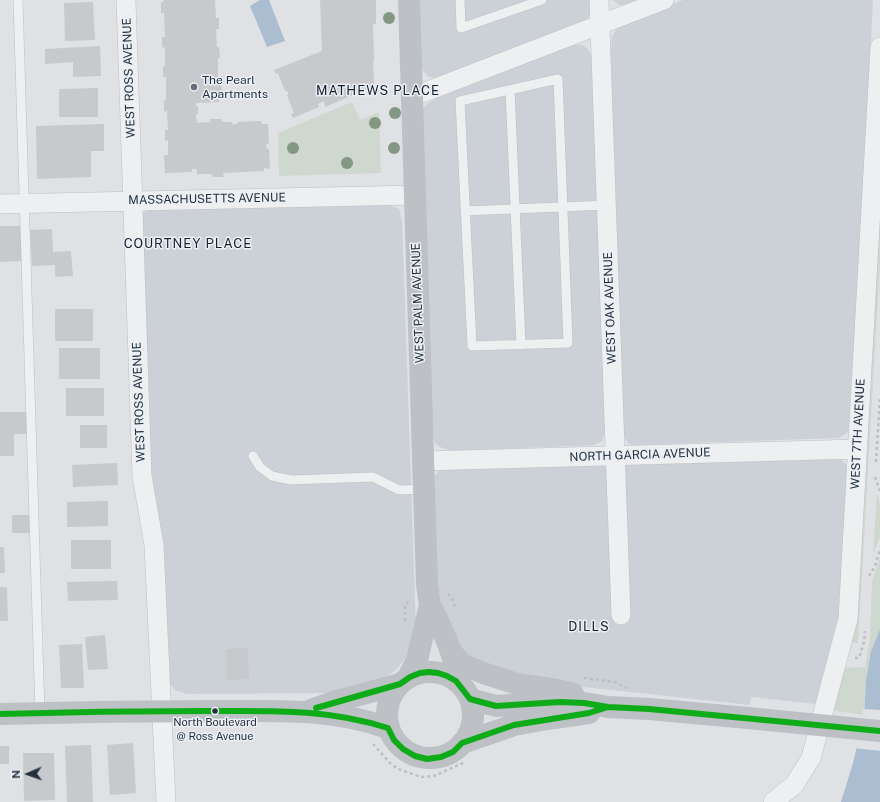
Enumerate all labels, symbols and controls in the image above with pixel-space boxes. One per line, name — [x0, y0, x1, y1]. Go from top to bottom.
street label: WEST ROSS AVENUE — [120, 18, 138, 138]
place label: The Pearl Apartments — [202, 73, 268, 101]
marker: The Pearl Apartments — [189, 82, 199, 92]
district label: MATHEWS PLACE — [316, 83, 440, 99]
street label: MASSACHUSETTS AVENUE — [128, 190, 286, 208]
district label: COURTNEY PLACE — [124, 236, 252, 252]
street label: WEST PALM AVENUE — [409, 243, 427, 363]
street label: WEST OAK AVENUE — [601, 252, 619, 364]
street label: WEST ROSS AVENUE — [130, 342, 148, 462]
street label: WEST 7TH AVENUE — [848, 378, 868, 490]
street label: NORTH GARCIA AVENUE — [569, 445, 711, 465]
district label: DILLS — [568, 619, 610, 635]
marker: North Boulevard @ Ross Avenue — [210, 706, 220, 716]
place label: North Boulevard @ Ross Avenue — [173, 716, 257, 742]
north arrow — [8, 754, 48, 794]
text: N — [10, 770, 22, 779]

